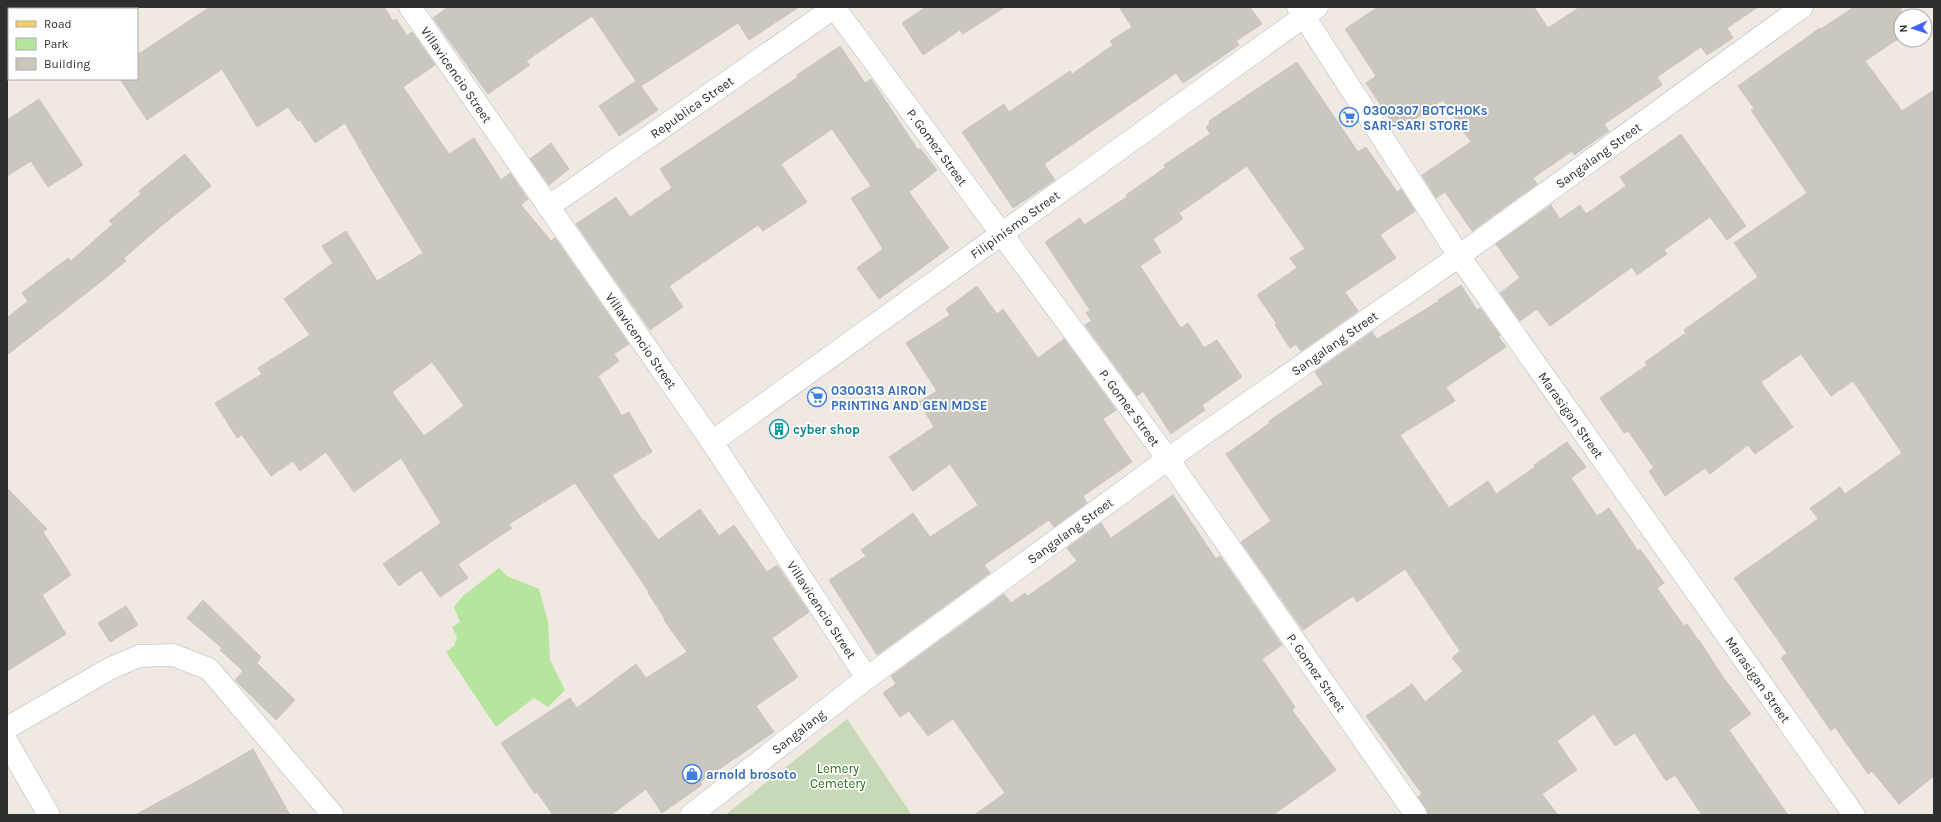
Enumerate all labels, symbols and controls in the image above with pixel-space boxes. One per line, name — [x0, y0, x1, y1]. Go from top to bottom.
legend — [8, 8, 138, 80]
north arrow — [1893, 8, 1933, 48]
text: Road — [44, 17, 72, 31]
street label: Villavicencio Street — [418, 24, 495, 126]
text: N — [1897, 24, 1910, 33]
text: Park — [44, 37, 69, 51]
text: Building — [44, 57, 91, 71]
street label: Republica Street — [647, 73, 736, 142]
place label: 0300307 BOTCHOKs SARI-SARI STORE — [1363, 103, 1488, 133]
street label: P. Gomez Street — [904, 106, 970, 189]
supermarket icon: 0300307 BOTCHOKs SARI-SARI STORE — [1338, 106, 1360, 128]
street label: Sangalang Street — [1553, 119, 1644, 192]
street label: Filipinismo Street — [968, 187, 1063, 262]
street label: Villavicencio Street — [603, 290, 680, 392]
street label: Sangalang Street — [1288, 308, 1381, 379]
street label: P. Gomez Street — [1096, 366, 1163, 449]
street label: Marasigan Street — [1535, 369, 1606, 461]
place label: 0300313 AIRON PRINTING AND GEN MDSE — [831, 383, 987, 413]
supermarket icon: 0300313 AIRON PRINTING AND GEN MDSE — [806, 386, 828, 408]
building icon: cyber shop — [768, 418, 790, 440]
place label: cyber shop — [793, 422, 860, 437]
street label: Sangalang Street — [1024, 495, 1116, 567]
street label: Villavicencio Street — [784, 558, 859, 662]
street label: P. Gomez Street — [1284, 631, 1349, 715]
street label: Marasigan Street — [1722, 634, 1793, 726]
street label: Sangalang — [769, 706, 829, 757]
park label: Lemery Cemetery — [810, 761, 866, 791]
shop icon: arnold brosoto — [681, 763, 703, 785]
place label: arnold brosoto — [706, 767, 797, 782]

